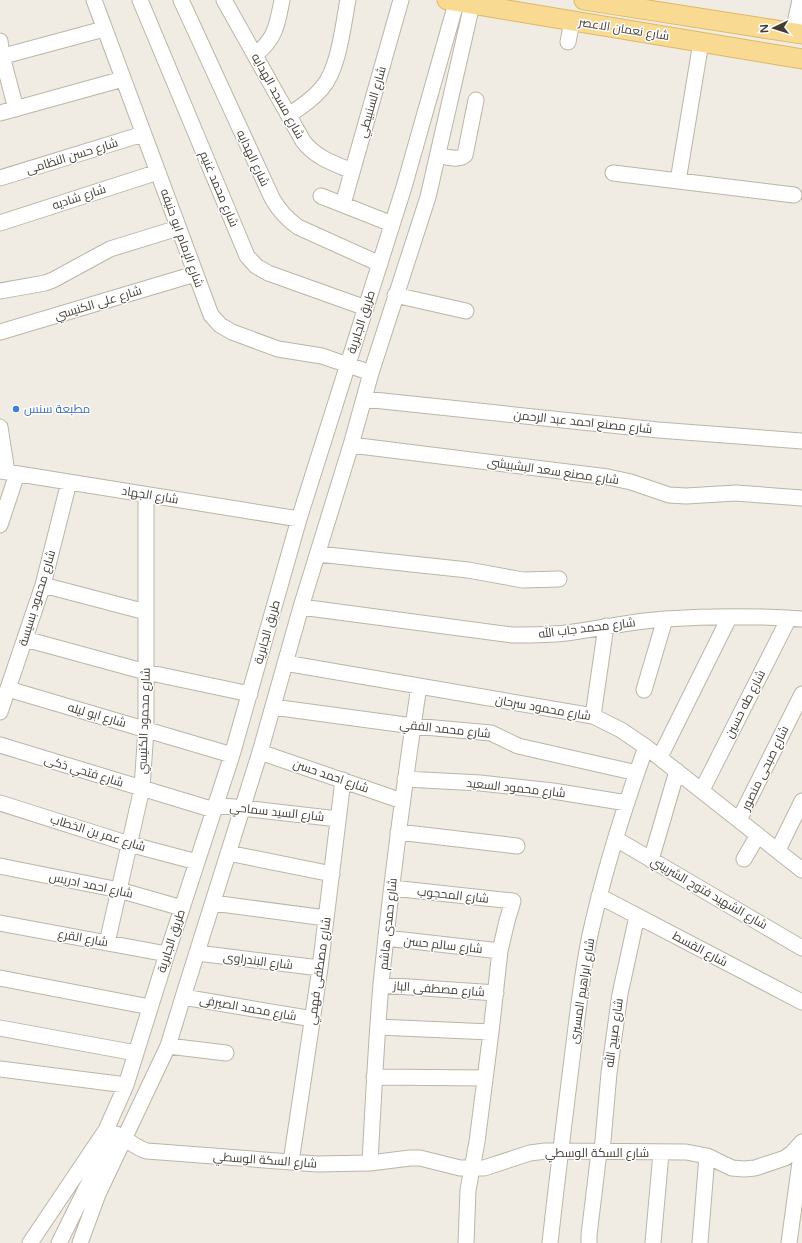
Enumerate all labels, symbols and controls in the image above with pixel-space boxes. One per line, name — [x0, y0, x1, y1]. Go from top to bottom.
north arrow — [754, 8, 794, 48]
street label: شارع نعمان الاعصر — [577, 15, 670, 44]
text: N — [758, 24, 771, 34]
street label: شارع مسجد الهدايه — [248, 51, 307, 142]
street label: شارع السنبيطي — [355, 65, 392, 140]
street label: شارع الهدايه — [233, 128, 272, 189]
street label: شارع حسن النظامى — [24, 135, 120, 178]
street label: شارع محمد غنيم — [196, 149, 241, 229]
street label: شارع شاديه — [50, 182, 108, 213]
street label: شارع الإمام ابو حنيفه — [157, 187, 206, 290]
street label: شارع على الكنيسي — [53, 283, 144, 326]
street label: طريق الجابرية — [344, 288, 378, 355]
place label: مطبعة سنس — [24, 402, 90, 416]
marker: مطبعة سنس — [11, 404, 21, 414]
street label: شارع مصنع احمد عبد الرحمن — [513, 408, 653, 437]
street label: شارع مصنع سعد البشبيشى — [486, 455, 620, 488]
street label: شارع الجهاد — [120, 484, 180, 507]
street label: شارع محمود بسيسة — [16, 548, 59, 648]
street label: طريق الجابرية — [251, 598, 283, 666]
street label: شارع محمد جاب الله — [538, 614, 636, 642]
street label: شارع محمود الكنيسي — [135, 667, 156, 775]
street label: شارع طه حسين — [722, 668, 769, 741]
street label: شارع محمود سرحان — [494, 693, 592, 724]
street label: شارع ابو ليله — [66, 700, 128, 731]
street label: شارع محمد الفقي — [398, 717, 491, 744]
street label: شارع صبحى منصور — [738, 723, 792, 814]
street label: شارع فتحي ذكى — [42, 752, 125, 793]
street label: شارع احمد حسن — [291, 757, 371, 796]
street label: شارع محمود السعيد — [466, 776, 566, 801]
street label: شارع السيد سماحي — [229, 800, 325, 827]
street label: شارع عمر بن الخطاب — [48, 812, 147, 855]
street label: شارع الشهيد فتوح الشربيني — [647, 854, 770, 935]
street label: شارع احمد ادريس — [48, 869, 134, 902]
street label: شارع حمدى هاشم — [376, 877, 401, 971]
street label: شارع المحجوب — [416, 884, 490, 907]
street label: طريق الجابرية — [154, 907, 188, 974]
street label: شارع مصطفى فهمي — [305, 916, 336, 1026]
street label: شارع القرع — [57, 927, 109, 950]
street label: شارع القسط — [670, 929, 730, 970]
street label: شارع سالم حسن — [403, 934, 483, 957]
street label: شارع ابراهيم المسيرى — [567, 937, 598, 1045]
street label: شارع البندراوى — [222, 950, 294, 973]
street label: شارع مصطفى الباز — [392, 979, 485, 1000]
street label: شارع محمد الصيرفى — [198, 993, 298, 1024]
street label: شارع صبيح الله — [601, 997, 627, 1069]
street label: شارع السكة الوسطي — [545, 1146, 649, 1163]
street label: شارع السكة الوسطي — [212, 1149, 318, 1174]

